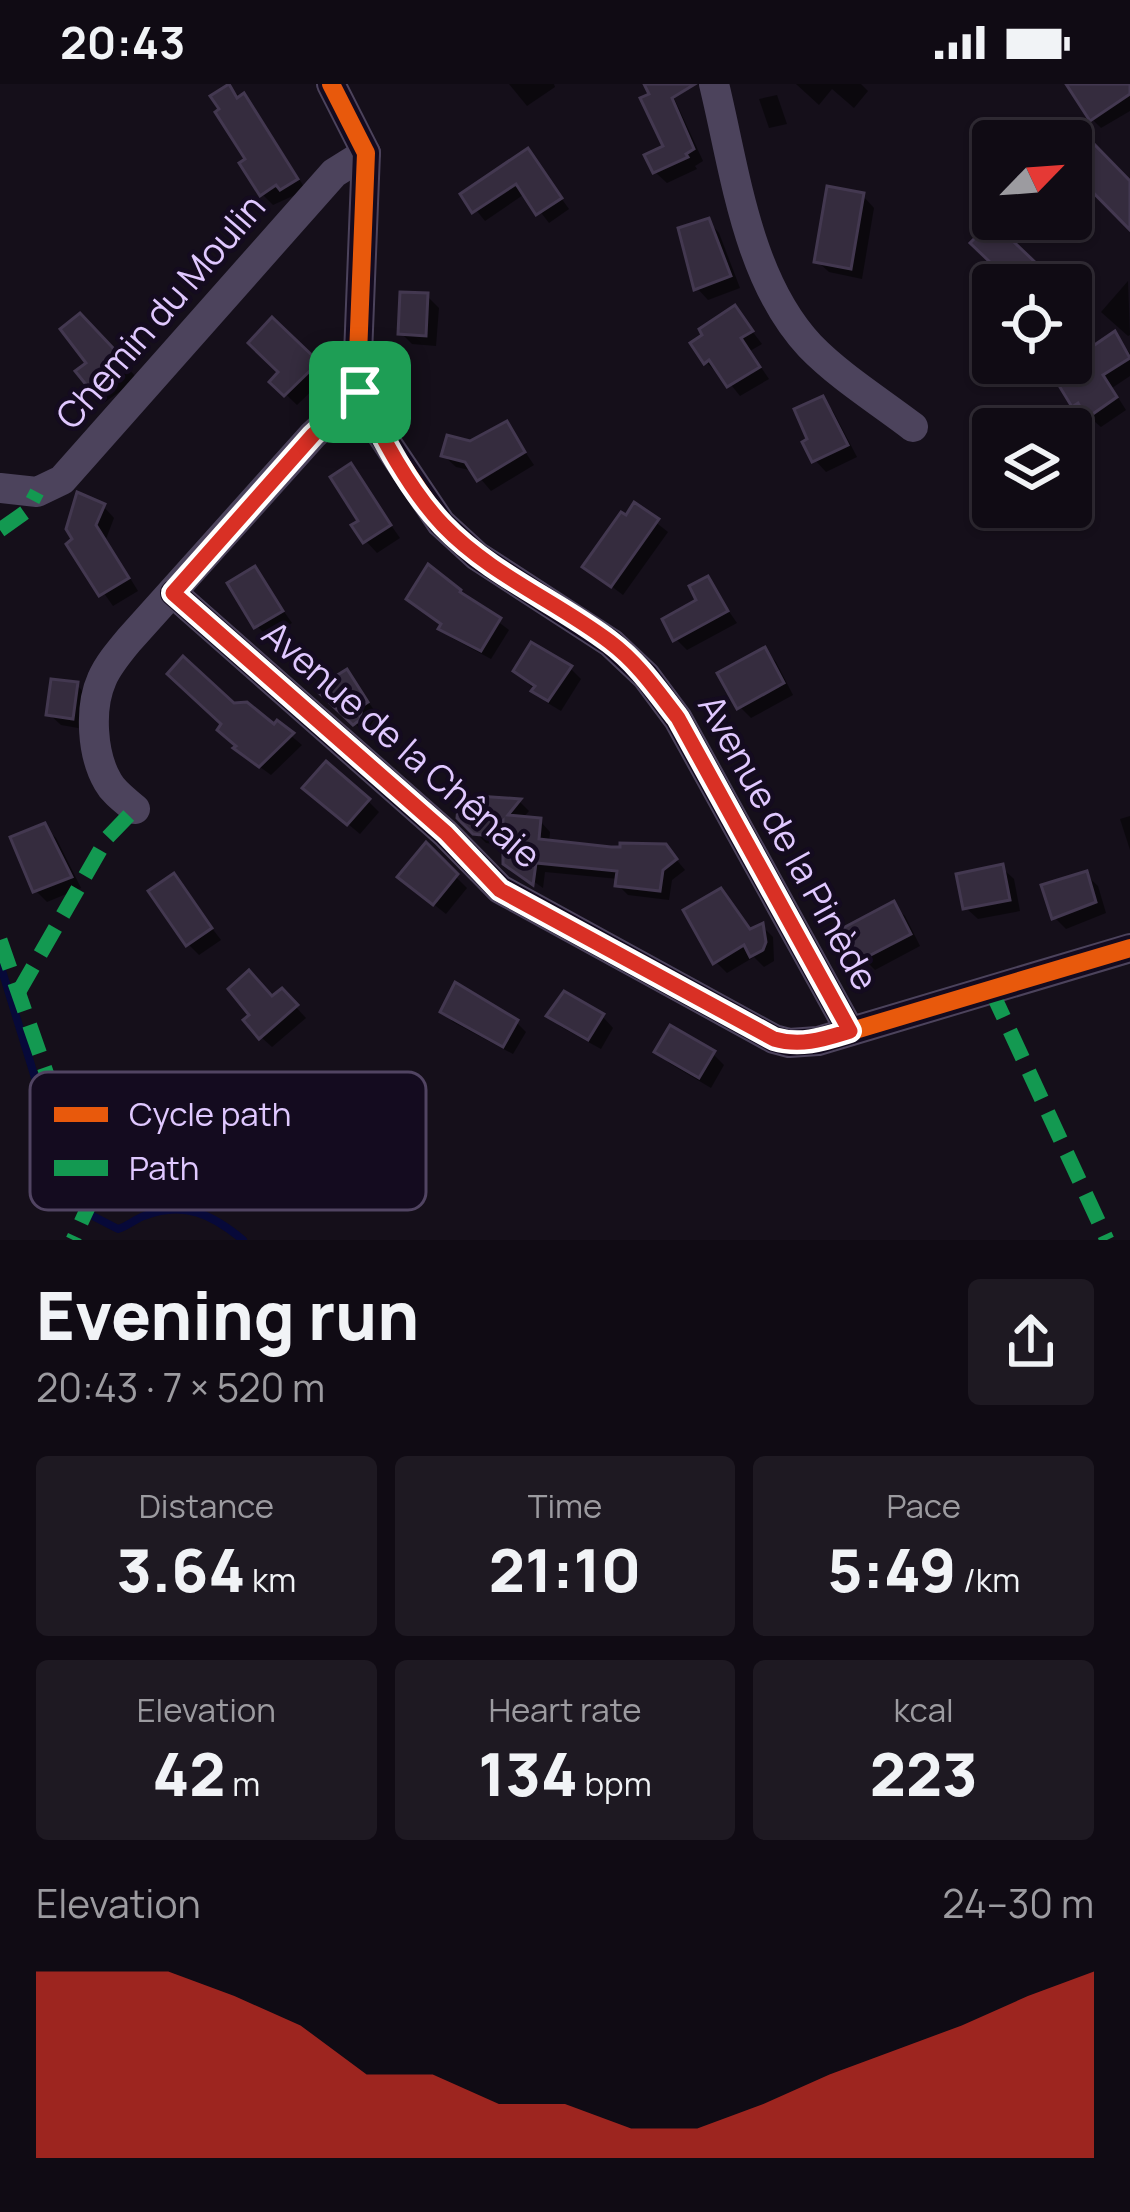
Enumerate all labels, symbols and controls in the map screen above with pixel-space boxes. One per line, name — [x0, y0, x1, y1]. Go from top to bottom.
text: 20:43 — [60, 11, 185, 73]
north arrow — [972, 120, 1092, 240]
map controls — [972, 120, 1092, 528]
street label: Chemin du Moulin — [44, 183, 276, 439]
button: locate — [972, 264, 1092, 384]
pin — [309, 341, 411, 443]
icon: arrive — [327, 359, 393, 425]
button: layers — [972, 408, 1092, 528]
street label: Avenue de la Chênaie — [252, 609, 552, 879]
street label: Avenue de la Pinède — [687, 686, 891, 998]
legend — [30, 1072, 426, 1210]
text: Cycle path — [129, 1091, 291, 1136]
text: Path — [129, 1145, 199, 1190]
text: Evening run — [36, 1270, 419, 1360]
button: share — [968, 1279, 1094, 1405]
text: 20:43 · 7 × 520 m — [36, 1360, 325, 1414]
text: Distance — [139, 1483, 274, 1528]
text: Time — [528, 1483, 602, 1528]
text: Pace — [886, 1483, 961, 1528]
text: 3.64 — [116, 1528, 245, 1610]
text: 21:10 — [489, 1528, 641, 1610]
text: 5:49 — [827, 1528, 956, 1610]
text: km — [245, 1557, 296, 1602]
text: /km — [956, 1557, 1020, 1602]
text: Elevation — [137, 1687, 276, 1732]
text: Heart rate — [488, 1687, 642, 1732]
text: kcal — [894, 1687, 954, 1732]
text: 42 — [152, 1732, 226, 1814]
text: 134 — [478, 1732, 578, 1814]
text: 223 — [870, 1732, 978, 1814]
text: m — [226, 1761, 260, 1806]
text: bpm — [578, 1761, 652, 1806]
text: Elevation — [36, 1876, 201, 1930]
text: 24–30 m — [942, 1876, 1094, 1930]

